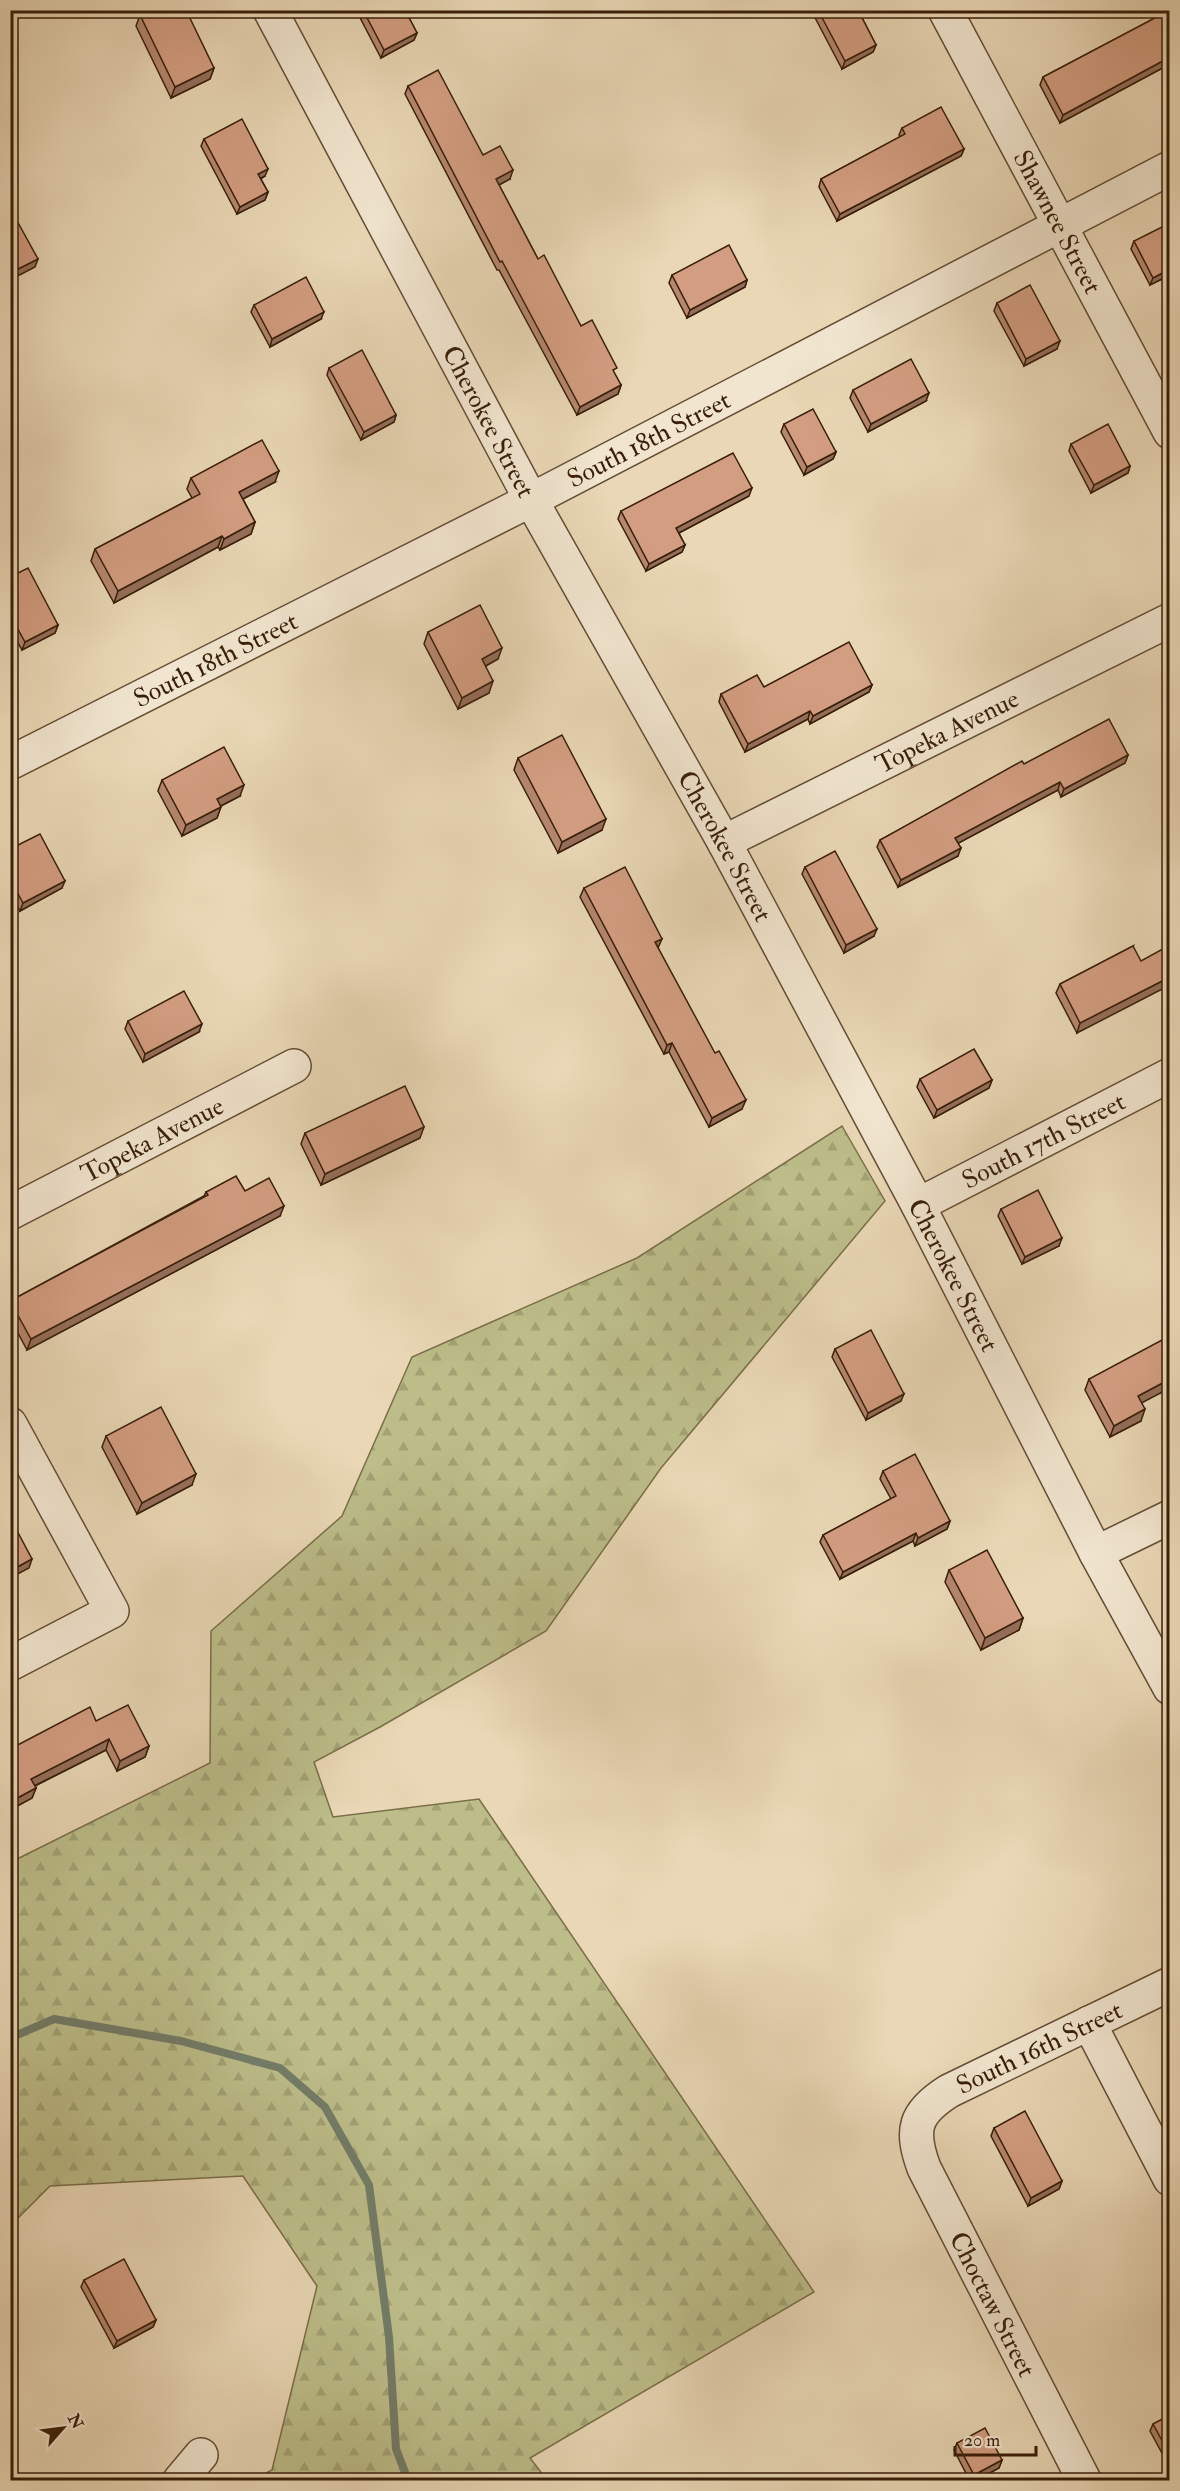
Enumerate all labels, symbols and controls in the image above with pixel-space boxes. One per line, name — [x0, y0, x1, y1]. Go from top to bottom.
street label: Shawnee Street — [1006, 145, 1108, 299]
street label: Cherokee Street — [435, 340, 542, 503]
street label: South 18th Street — [562, 384, 736, 495]
street label: South 18th Street — [128, 605, 303, 715]
street label: Topeka Avenue — [870, 683, 1025, 781]
street label: Cherokee Street — [670, 765, 779, 928]
street label: South 17th Street — [957, 1086, 1131, 1197]
street label: Topeka Avenue — [76, 1090, 229, 1190]
street label: Cherokee Street — [900, 1193, 1005, 1357]
street label: South 16th Street — [951, 1995, 1128, 2102]
street label: Choctaw Street — [942, 2226, 1042, 2382]
north arrow — [33, 2398, 93, 2458]
text: N — [63, 2410, 88, 2433]
scale bar — [955, 2419, 1036, 2457]
text: 20 m — [964, 2429, 1000, 2452]

